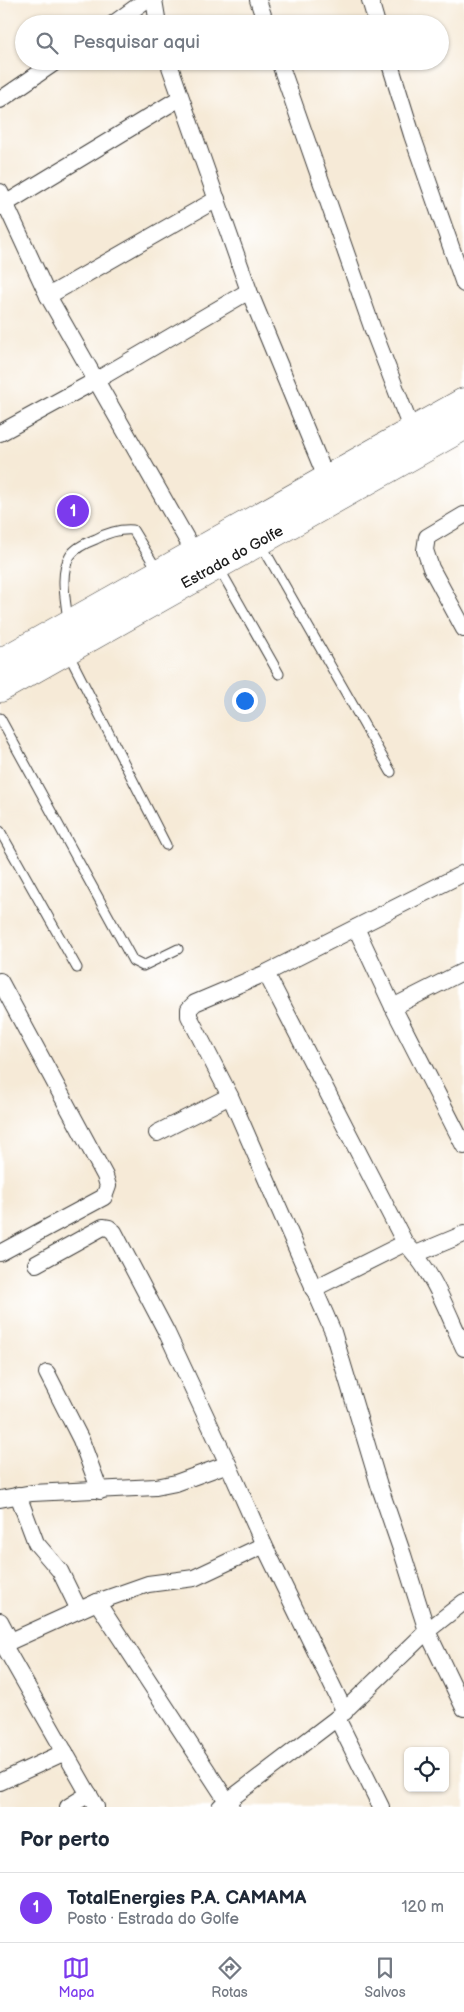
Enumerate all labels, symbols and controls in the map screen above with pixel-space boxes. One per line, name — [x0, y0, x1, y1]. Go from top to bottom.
search box — [15, 15, 449, 70]
icon: search — [33, 29, 61, 57]
text: Pesquisar aqui — [73, 31, 200, 54]
pin: 1 — [57, 492, 89, 530]
street label: Estrada do Golfe — [178, 521, 287, 593]
your location — [232, 688, 258, 714]
map controls — [404, 1747, 449, 1792]
button: locate — [404, 1747, 449, 1792]
text: Por perto — [20, 1827, 110, 1852]
text: TotalEnergies P.A. CAMAMA — [67, 1887, 306, 1910]
text: 1 — [33, 1898, 39, 1917]
text: 120 m — [401, 1898, 444, 1917]
text: Posto · Estrada do Golfe — [67, 1910, 239, 1929]
tab: Mapa — [58, 1954, 94, 2001]
tab: Rotas — [211, 1954, 248, 2001]
tab: Salvos — [365, 1954, 406, 2001]

